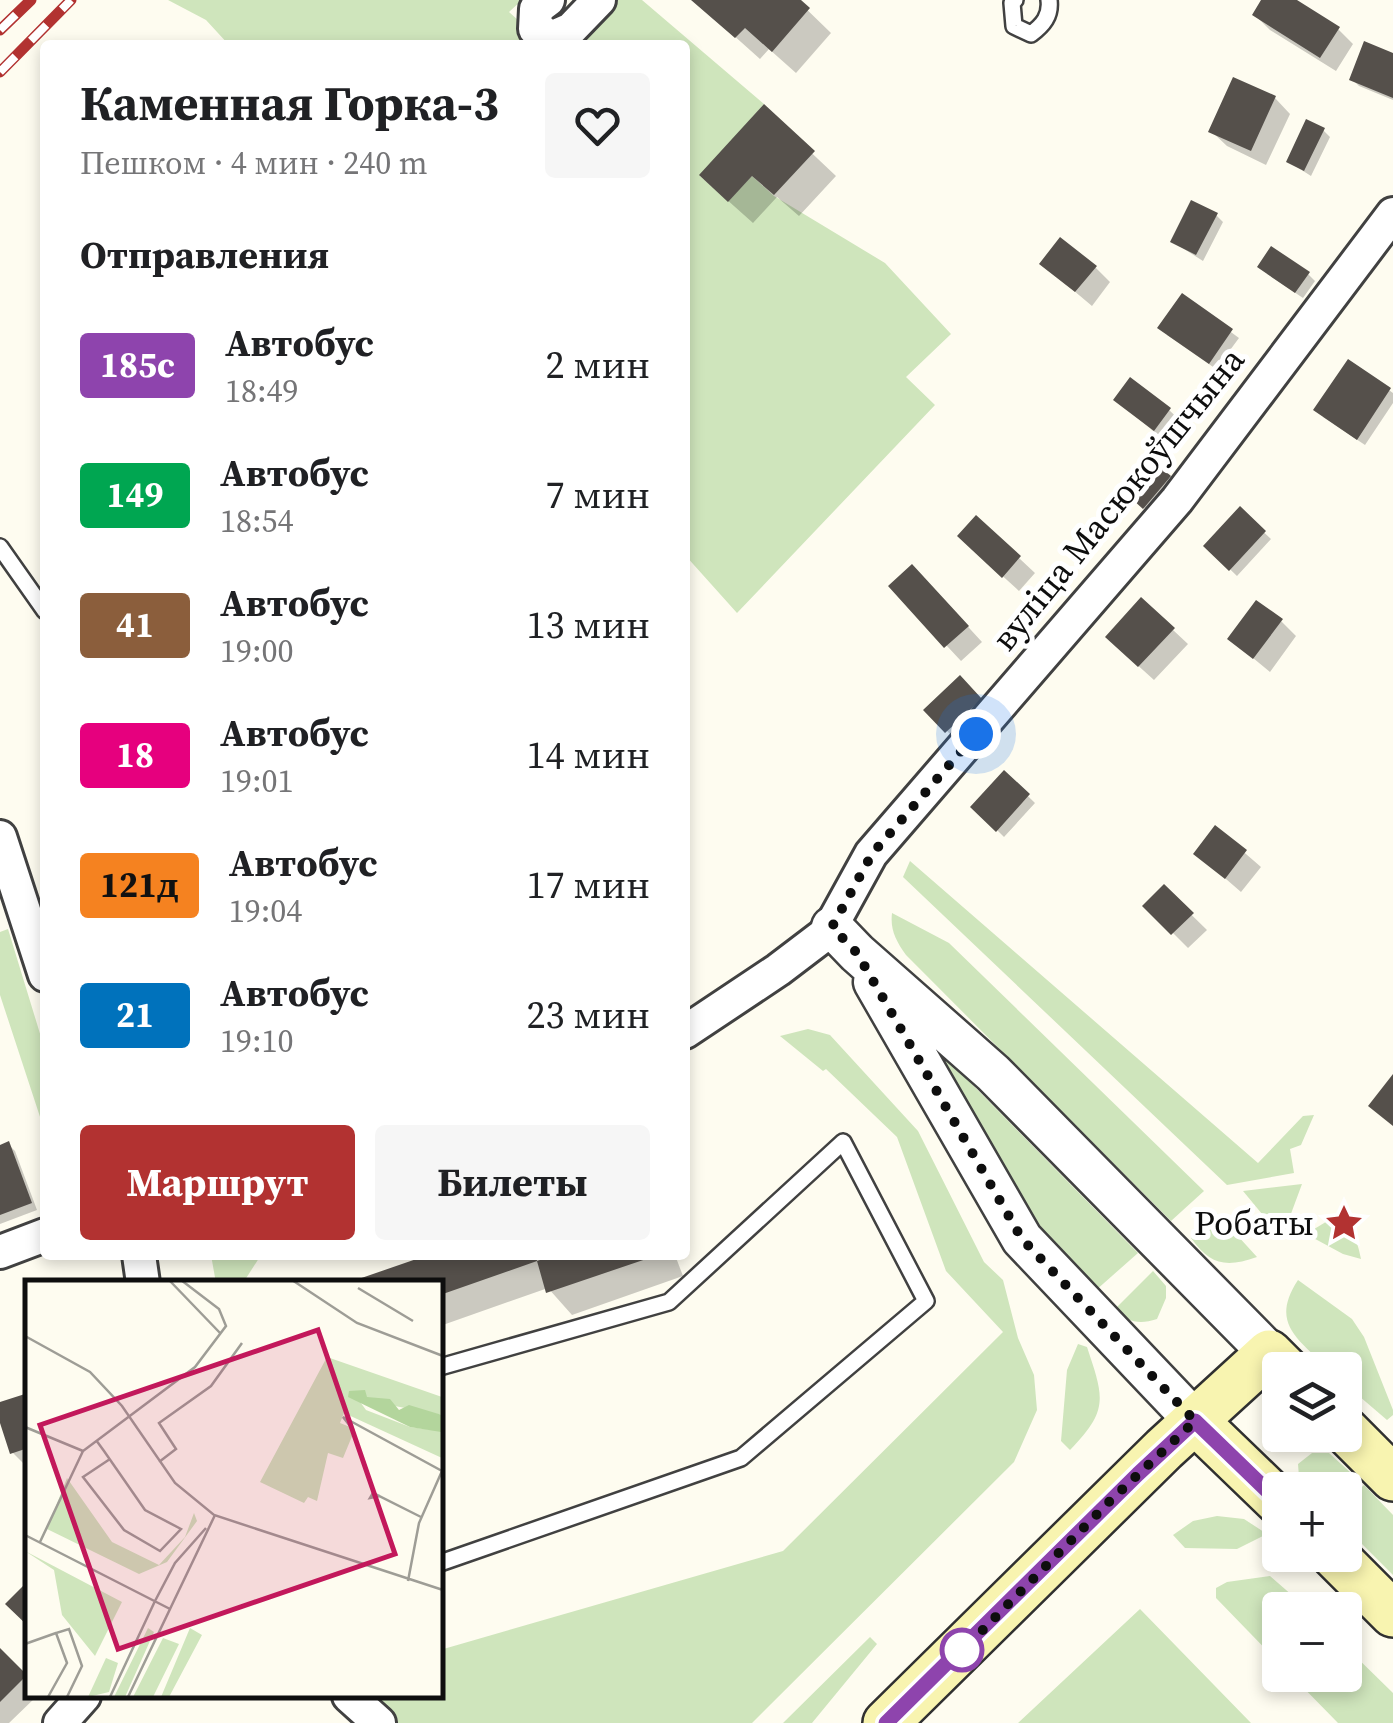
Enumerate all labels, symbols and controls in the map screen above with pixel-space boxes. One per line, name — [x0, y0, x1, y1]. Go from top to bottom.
text: Каменная Горка-3 — [80, 70, 499, 136]
button: heart — [545, 73, 650, 178]
text: Пешком · 4 мин · 240 m — [80, 141, 428, 185]
text: Отправления — [80, 229, 329, 281]
text: Автобус — [225, 317, 374, 369]
street label: вуліца Масюкоўшчына — [981, 337, 1256, 661]
text: 2 мин — [545, 339, 650, 391]
text: 185с — [100, 341, 175, 389]
text: 18:49 — [225, 369, 298, 413]
text: Автобус — [220, 447, 369, 499]
text: 7 мин — [545, 469, 650, 521]
text: 149 — [107, 471, 163, 519]
text: 18:54 — [220, 499, 294, 543]
text: Автобус — [220, 577, 369, 629]
text: 13 мин — [526, 599, 650, 651]
text: 41 — [116, 601, 154, 649]
text: 19:00 — [220, 629, 294, 673]
text: Автобус — [220, 707, 369, 759]
your location — [951, 709, 1001, 759]
text: 14 мин — [526, 729, 650, 781]
text: 18 — [116, 731, 154, 779]
text: 19:01 — [220, 759, 294, 803]
text: Автобус — [229, 837, 378, 889]
text: 17 мин — [526, 859, 650, 911]
text: 121д — [100, 861, 179, 909]
text: 19:04 — [229, 889, 302, 933]
text: Автобус — [220, 967, 369, 1019]
text: 23 мин — [526, 989, 650, 1041]
text: 21 — [116, 991, 154, 1039]
text: 19:10 — [220, 1019, 294, 1063]
button: Маршрут — [80, 1125, 355, 1240]
button: Билеты — [375, 1125, 650, 1240]
place label: Робаты — [1194, 1199, 1314, 1247]
place icon: Робаты — [1323, 1202, 1365, 1244]
inset map — [25, 1280, 442, 1698]
map controls — [1262, 1352, 1362, 1692]
button: layers — [1262, 1352, 1362, 1452]
button: + — [1262, 1472, 1362, 1572]
button: − — [1262, 1592, 1362, 1692]
unlabelled marker — [941, 1629, 983, 1671]

